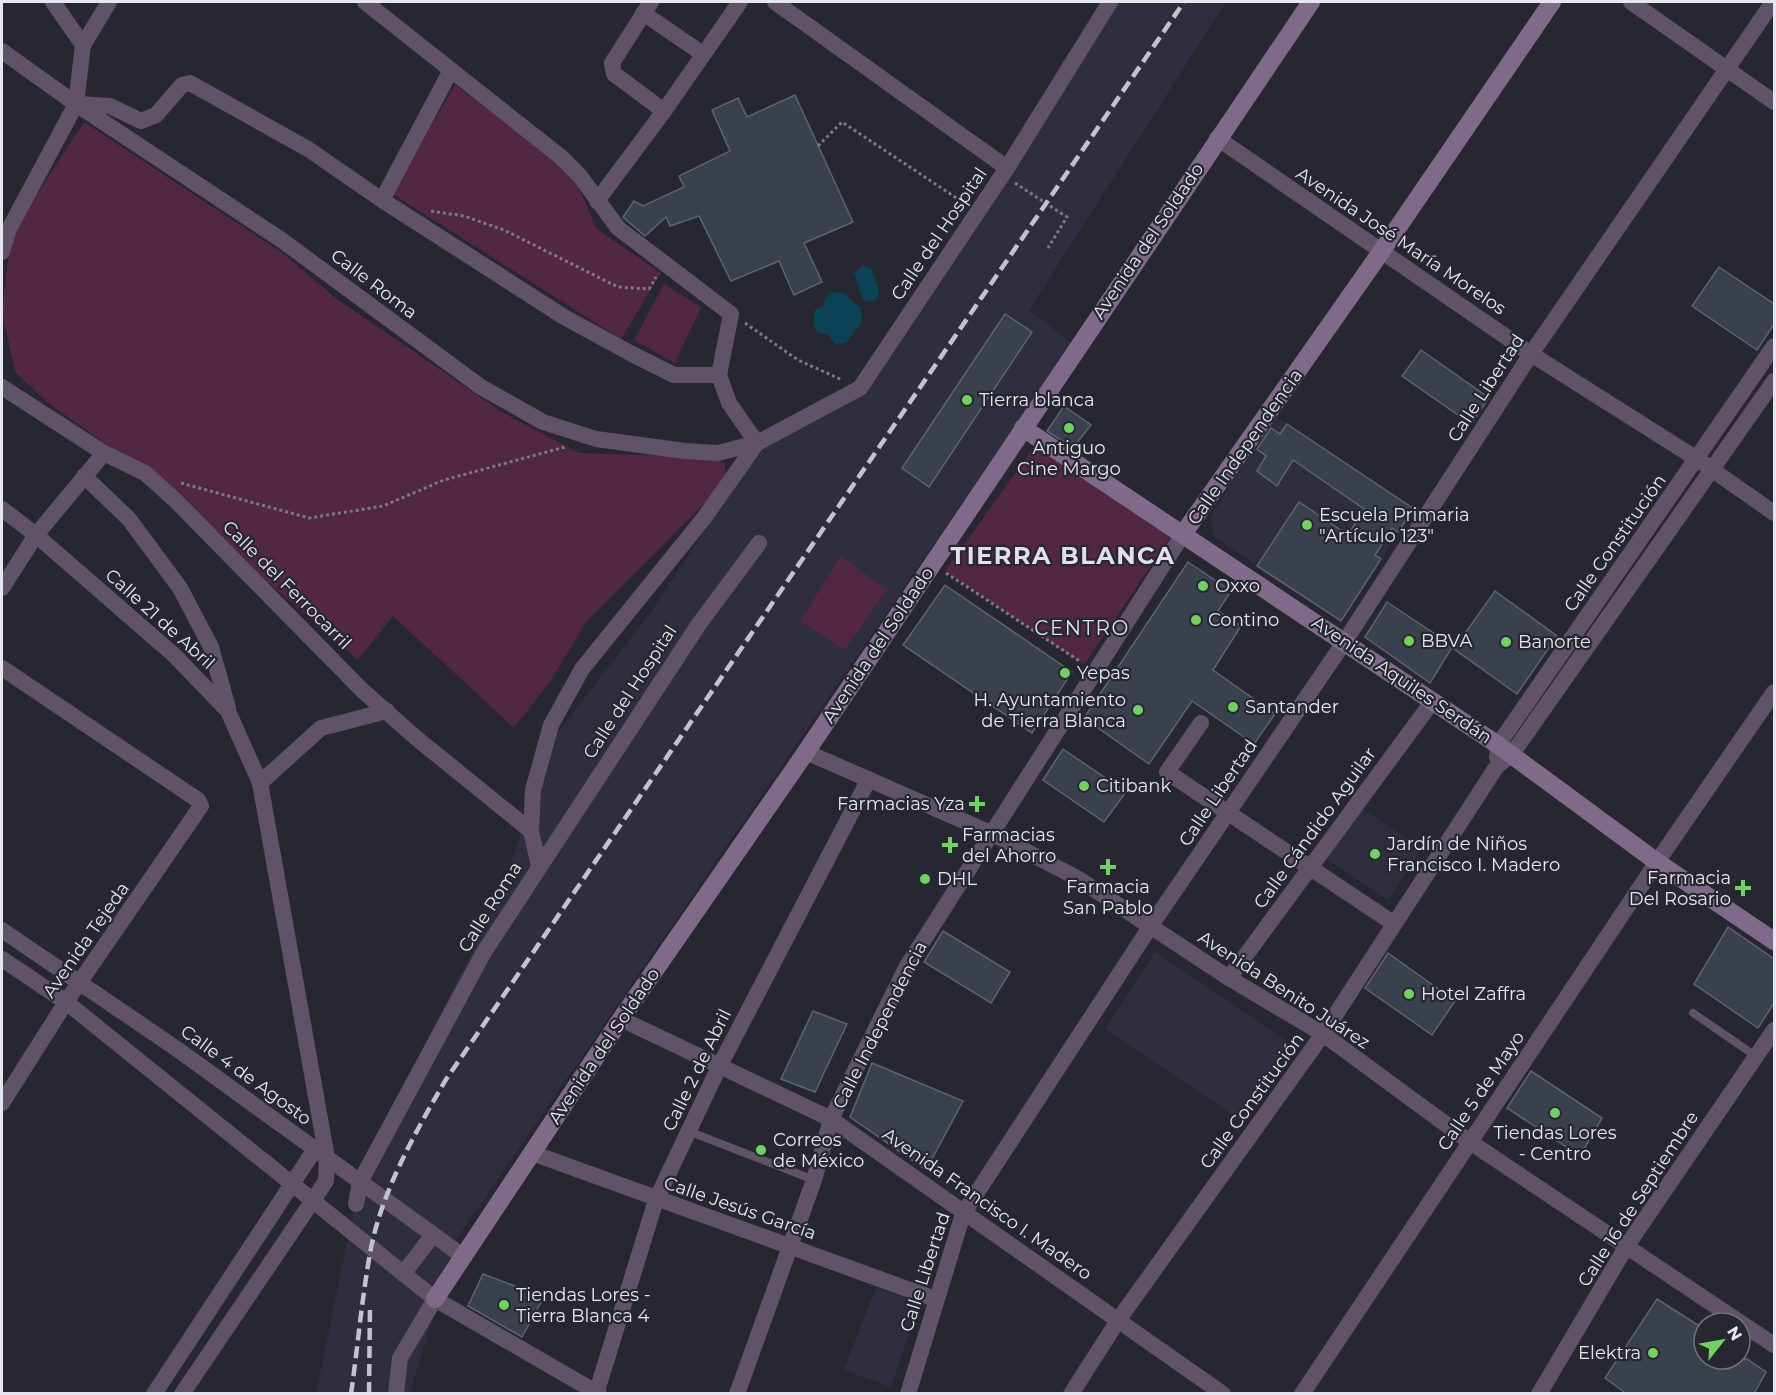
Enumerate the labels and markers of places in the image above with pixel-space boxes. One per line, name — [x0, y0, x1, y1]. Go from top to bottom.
place label: Tierra blanca — [979, 389, 1095, 411]
marker: Tierra blanca — [960, 393, 974, 407]
marker: Antiguo Cine Margo — [1062, 421, 1076, 435]
place label: Antiguo Cine Margo — [1017, 437, 1121, 480]
place label: Escuela Primaria "Artículo 123" — [1319, 504, 1470, 547]
marker: Escuela Primaria "Artículo 123" — [1300, 518, 1314, 532]
place label: Oxxo — [1215, 575, 1260, 597]
marker: Oxxo — [1196, 579, 1210, 593]
place label: Contino — [1208, 609, 1279, 631]
marker: Contino — [1189, 613, 1203, 627]
place label: BBVA — [1421, 630, 1472, 652]
place label: Banorte — [1518, 631, 1591, 653]
marker: BBVA — [1402, 634, 1416, 648]
marker: Banorte — [1499, 635, 1513, 649]
place label: Yepas — [1077, 662, 1130, 684]
marker: Yepas — [1058, 666, 1072, 680]
place label: H. Ayuntamiento de Tierra Blanca — [974, 689, 1126, 732]
place label: Santander — [1245, 696, 1339, 718]
marker: Santander — [1226, 700, 1240, 714]
marker: H. Ayuntamiento de Tierra Blanca — [1131, 703, 1145, 717]
place label: Citibank — [1096, 775, 1172, 797]
marker: Citibank — [1077, 779, 1091, 793]
place label: Farmacias Yza — [837, 793, 965, 815]
marker: Farmacias Yza — [970, 797, 984, 811]
place label: Farmacias del Ahorro — [962, 824, 1056, 867]
place label: Jardín de Niños Francisco I. Madero — [1386, 833, 1560, 876]
marker: Farmacias del Ahorro — [943, 838, 957, 852]
marker: Jardín de Niños Francisco I. Madero — [1368, 847, 1382, 861]
marker: Farmacia San Pablo — [1101, 860, 1115, 874]
place label: Farmacia Del Rosario — [1629, 867, 1731, 910]
place label: DHL — [937, 868, 978, 890]
marker: DHL — [918, 872, 932, 886]
place label: Farmacia San Pablo — [1063, 876, 1153, 919]
marker: Farmacia Del Rosario — [1736, 881, 1750, 895]
place label: Hotel Zaffra — [1421, 983, 1526, 1005]
marker: Hotel Zaffra — [1402, 987, 1416, 1001]
marker: Tiendas Lores - Centro — [1548, 1106, 1562, 1120]
place label: Tiendas Lores - Centro — [1494, 1122, 1617, 1165]
place label: Correos de México — [773, 1129, 864, 1172]
marker: Correos de México — [754, 1143, 768, 1157]
place label: Tiendas Lores - Tierra Blanca 4 — [516, 1284, 651, 1327]
marker: Tiendas Lores - Tierra Blanca 4 — [497, 1298, 511, 1312]
place label: Elektra — [1578, 1342, 1641, 1364]
marker: Elektra — [1646, 1346, 1660, 1360]

